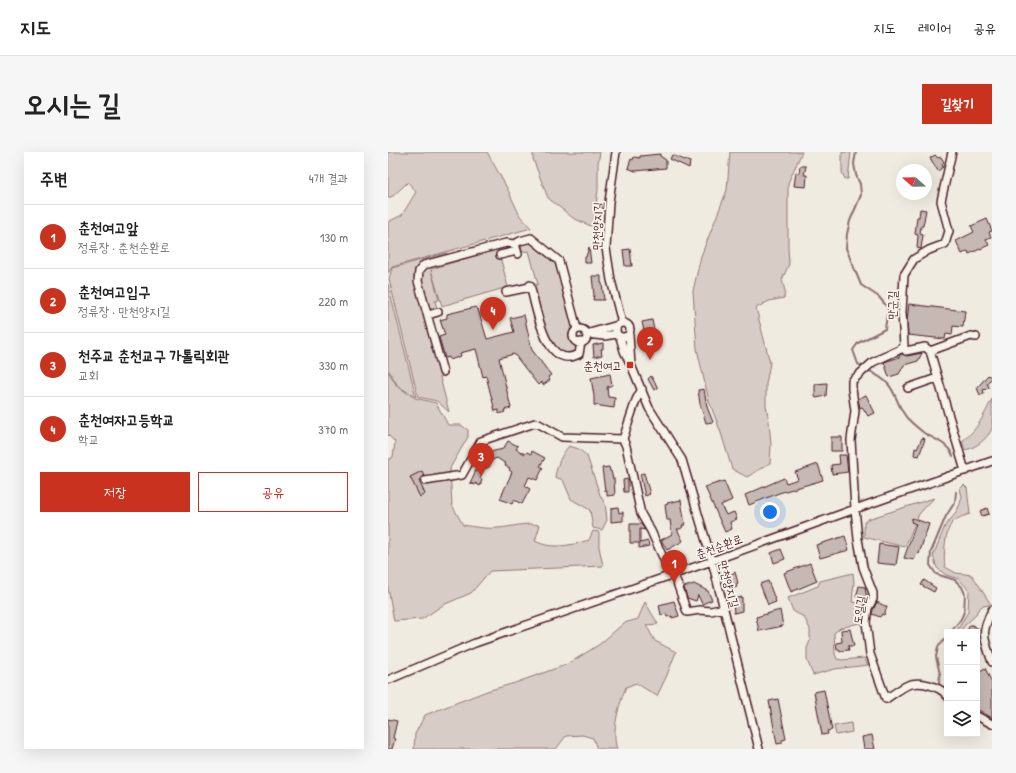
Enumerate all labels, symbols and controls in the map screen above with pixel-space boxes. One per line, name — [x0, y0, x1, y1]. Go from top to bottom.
text: 지도 — [20, 14, 51, 40]
text: 지도 — [873, 18, 896, 37]
text: 레이어 — [918, 18, 951, 37]
text: 공유 — [973, 18, 996, 37]
button: 길찾기 — [922, 84, 992, 124]
text: 오시는 길 — [24, 85, 121, 123]
north arrow — [896, 164, 932, 200]
text: 주변 — [40, 167, 67, 190]
text: 4개 결과 — [309, 169, 348, 187]
street label: 만천양지길 — [588, 201, 606, 250]
text: 춘천여고앞 — [78, 217, 138, 238]
text: 1 — [51, 228, 55, 246]
text: 130 m — [320, 228, 348, 246]
text: 정류장 · 춘천순환로 — [78, 238, 170, 256]
text: 춘천여고입구 — [78, 281, 150, 302]
street label: 만군길 — [883, 290, 901, 320]
text: 2 — [50, 292, 56, 310]
text: 220 m — [318, 292, 348, 310]
pin: 4 — [480, 297, 506, 330]
text: 정류장 · 만천양지길 — [78, 302, 170, 320]
pin: 2 — [637, 327, 663, 360]
text: 천주교 춘천교구 가톨릭회관 — [78, 345, 230, 366]
text: 3 — [50, 356, 56, 374]
text: 330 m — [319, 356, 348, 374]
place label: 춘천여고 — [583, 357, 622, 374]
marker: 춘천여고 — [625, 360, 635, 370]
text: 교회 — [78, 366, 99, 384]
text: 춘천여자고등학교 — [78, 409, 175, 430]
text: 4 — [51, 420, 55, 438]
text: 370 m — [318, 420, 348, 438]
text: 학교 — [78, 430, 99, 448]
pin: 3 — [468, 443, 494, 476]
button: 저장 — [40, 472, 190, 512]
button: 공유 — [198, 472, 348, 512]
your location — [760, 502, 780, 522]
street label: 춘천순환로 — [693, 530, 745, 562]
pin: 1 — [661, 550, 687, 583]
street label: 만천양지길 — [715, 558, 744, 610]
street label: 도일길 — [849, 594, 869, 626]
map controls — [944, 629, 980, 737]
button: + — [944, 629, 980, 665]
button: − — [944, 665, 980, 701]
button: layers — [944, 701, 980, 737]

